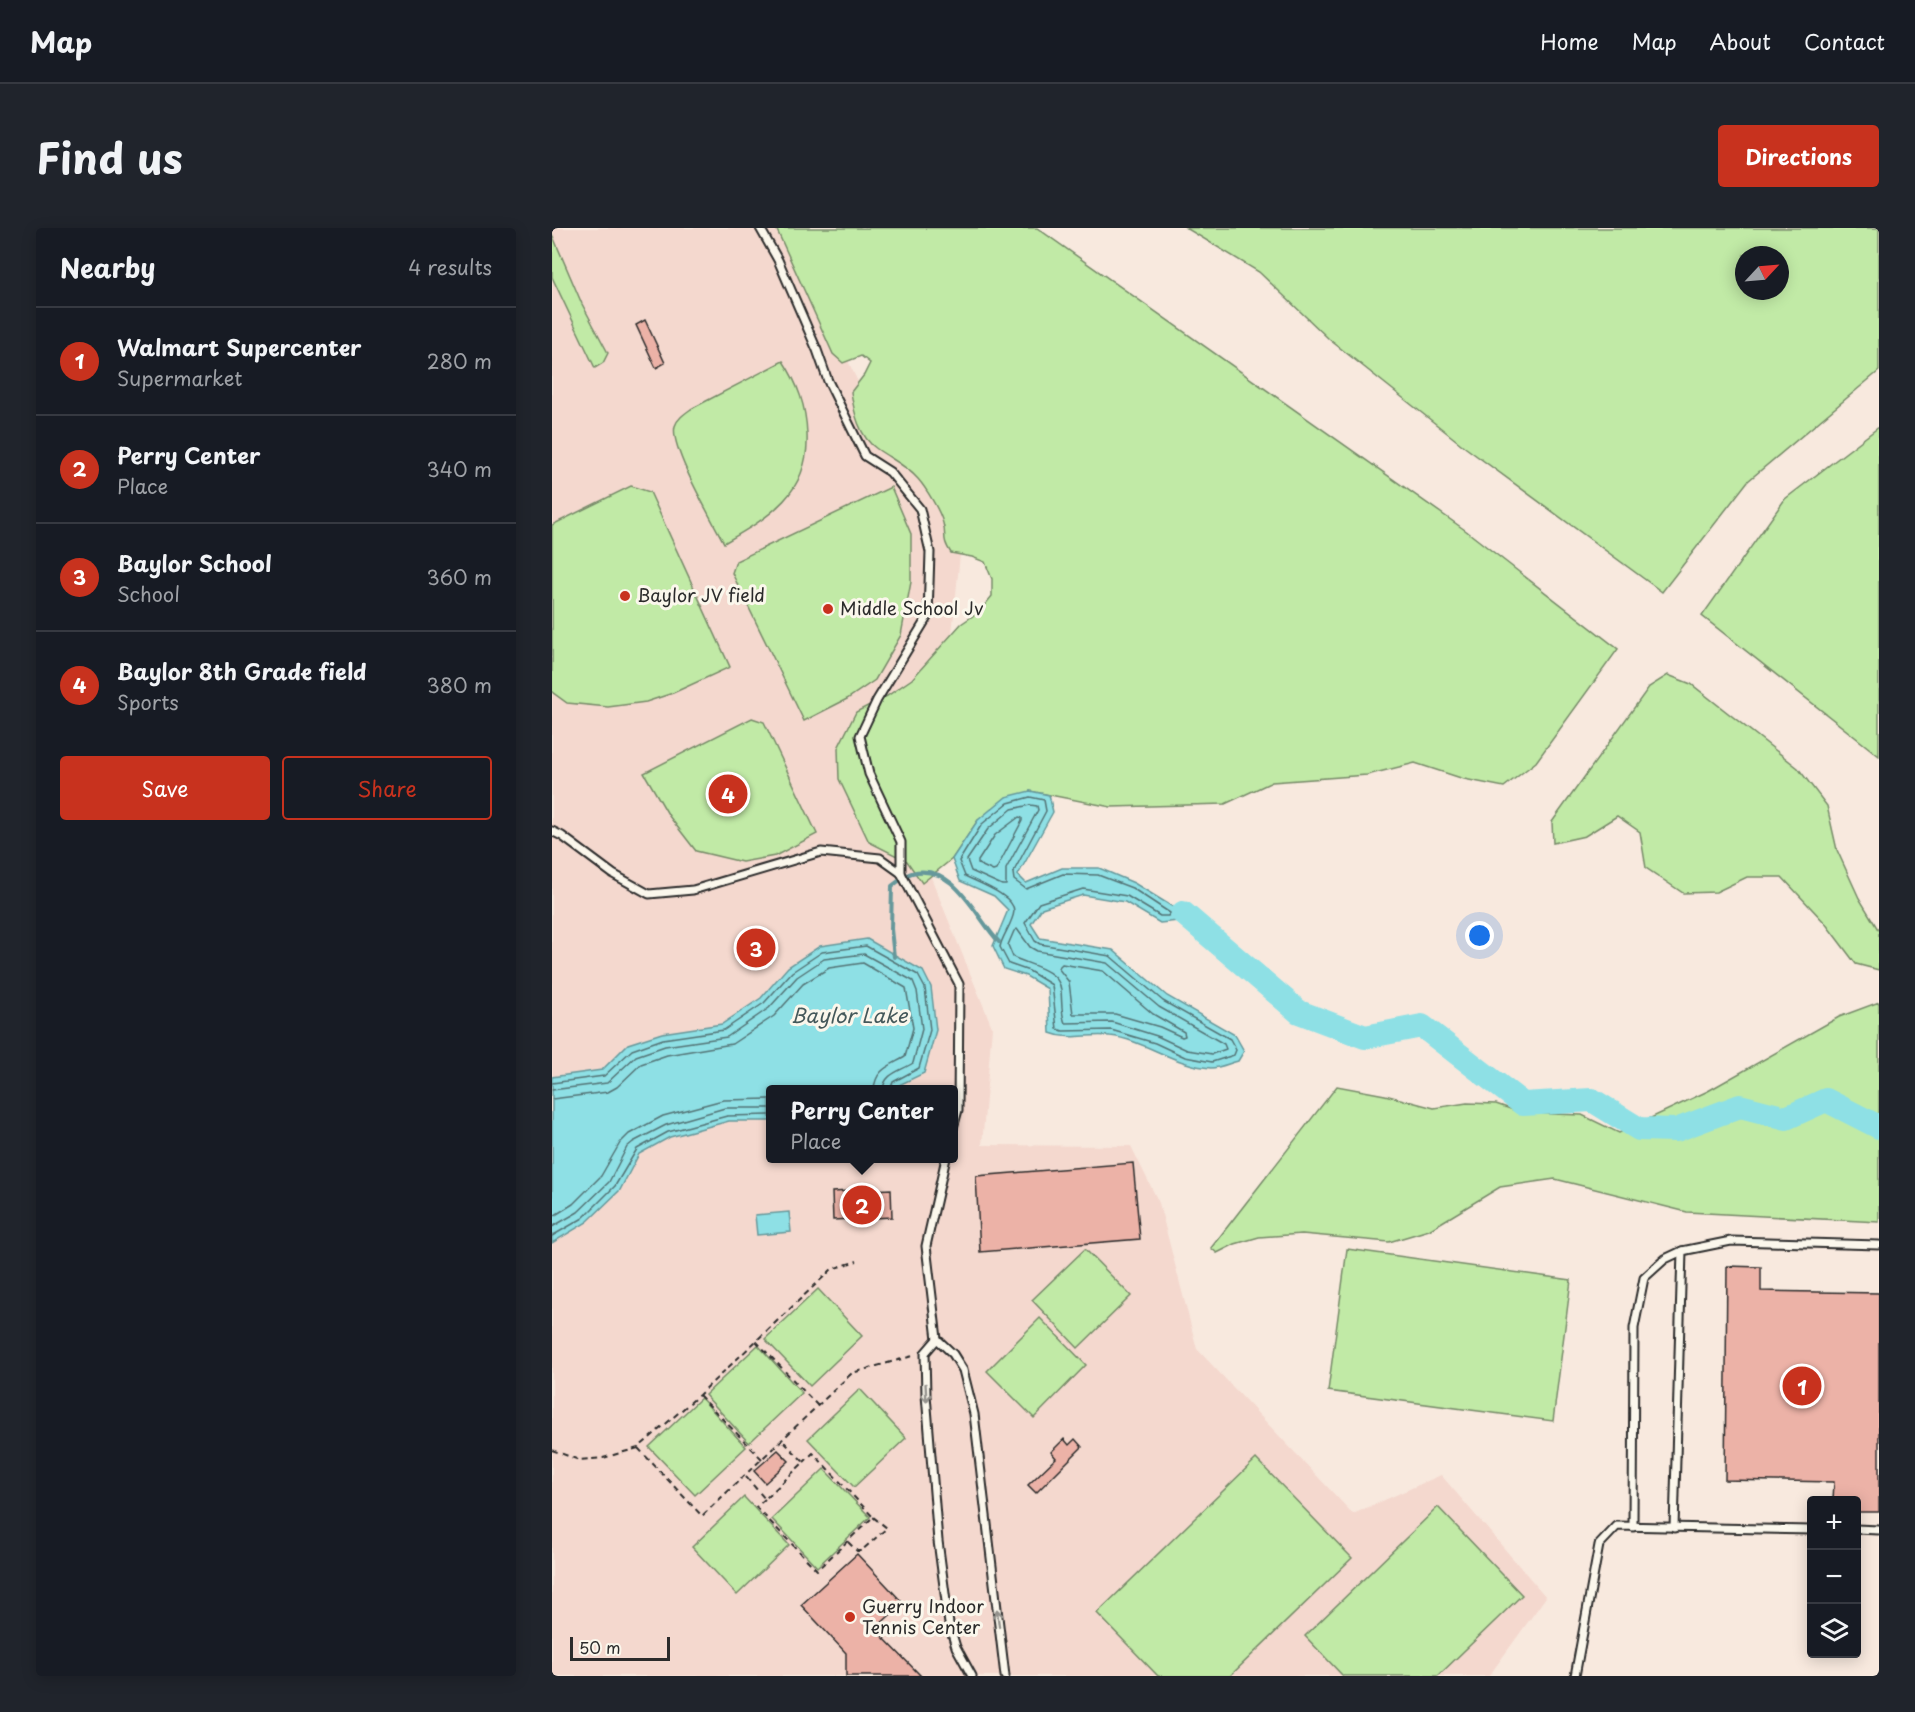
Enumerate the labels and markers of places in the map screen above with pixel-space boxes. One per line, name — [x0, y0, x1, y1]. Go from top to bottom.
place label: Baylor JV field — [637, 581, 765, 608]
marker: Baylor JV field — [618, 589, 632, 603]
place label: Middle School Jv — [840, 594, 984, 621]
marker: Middle School Jv — [821, 602, 835, 616]
pin: 4 — [708, 772, 747, 816]
pin: 3 — [736, 926, 776, 970]
pin: 2 — [842, 1182, 882, 1228]
pin: 1 — [1782, 1364, 1822, 1408]
place label: Guerry Indoor Tennis Center — [862, 1592, 984, 1640]
marker: Guerry Indoor Tennis Center — [843, 1610, 857, 1624]

